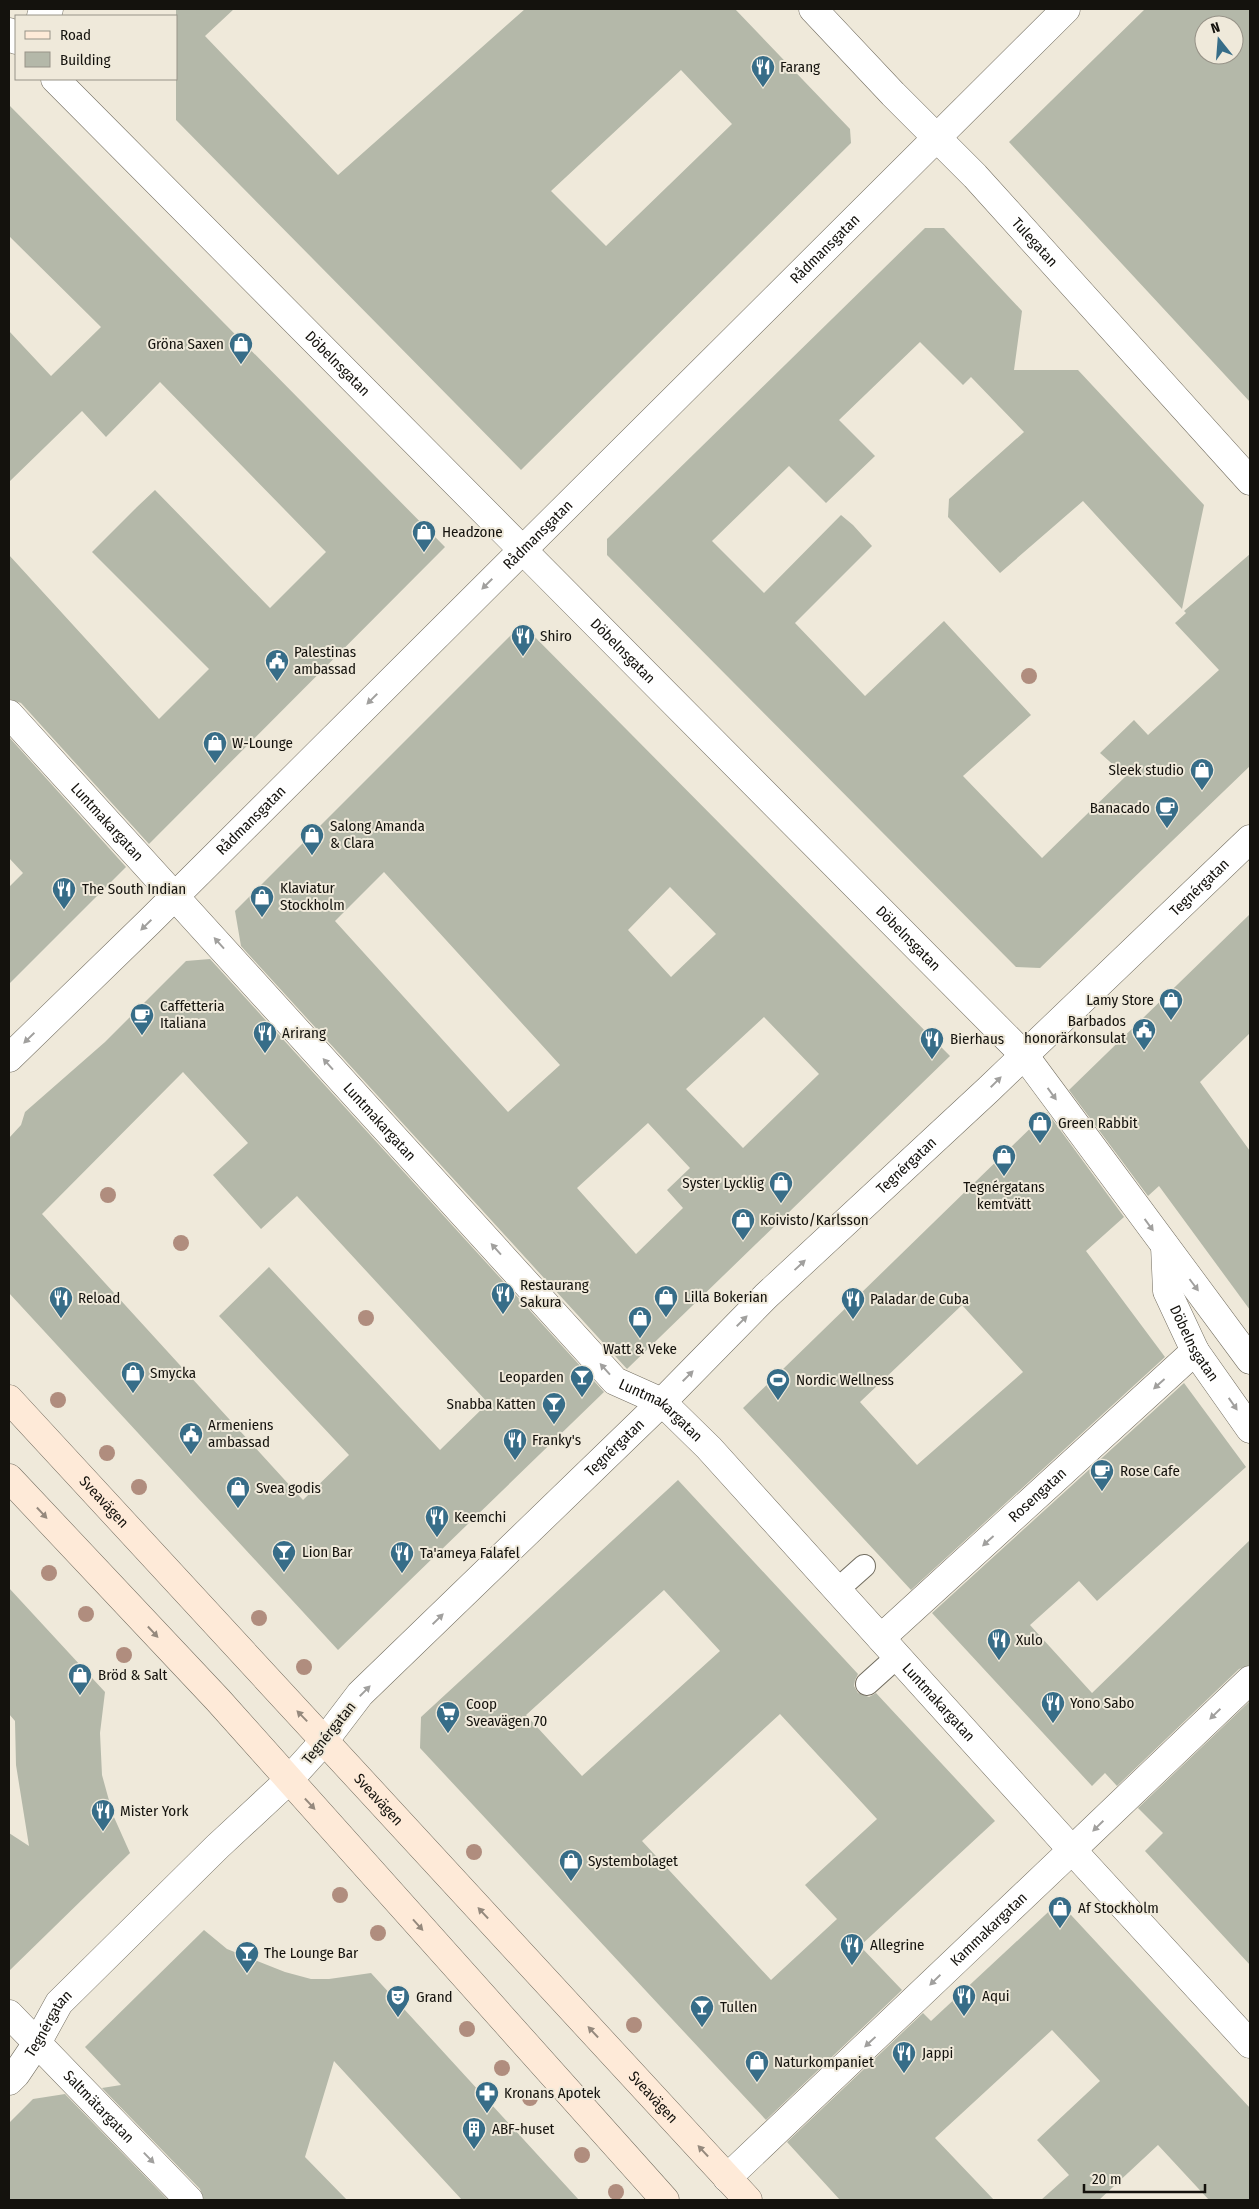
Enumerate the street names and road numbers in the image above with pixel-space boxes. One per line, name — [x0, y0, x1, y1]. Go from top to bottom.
street label: Rådmansgatan — [786, 211, 863, 287]
street label: Tulegatan — [1008, 214, 1061, 271]
street label: Döbelnsgatan — [301, 327, 374, 400]
street label: Rådmansgatan — [499, 496, 576, 573]
street label: Döbelnsgatan — [587, 615, 659, 687]
street label: Luntmakargatan — [67, 779, 147, 865]
street label: Rådmansgatan — [212, 782, 289, 859]
street label: Tegnérgatan — [1166, 855, 1233, 920]
street label: Döbelnsgatan — [872, 902, 944, 975]
street label: Luntmakargatan — [339, 1079, 420, 1165]
street label: Tegnérgatan — [873, 1133, 940, 1198]
street label: Döbelnsgatan — [1166, 1302, 1223, 1385]
street label: Luntmakargatan — [616, 1375, 706, 1446]
street label: Tegnérgatan — [581, 1415, 648, 1480]
street label: Rosengatan — [1005, 1464, 1070, 1526]
street label: Sveavägen — [76, 1472, 132, 1532]
street label: Luntmakargatan — [899, 1659, 979, 1745]
street label: Tegnérgatan — [298, 1698, 360, 1768]
street label: Sveavägen — [350, 1770, 407, 1829]
street label: Kammakargatan — [947, 1889, 1031, 1970]
street label: Tegnérgatan — [21, 1986, 76, 2060]
street label: Saltmätargatan — [60, 2067, 138, 2147]
street label: Sveavägen — [625, 2068, 682, 2127]

